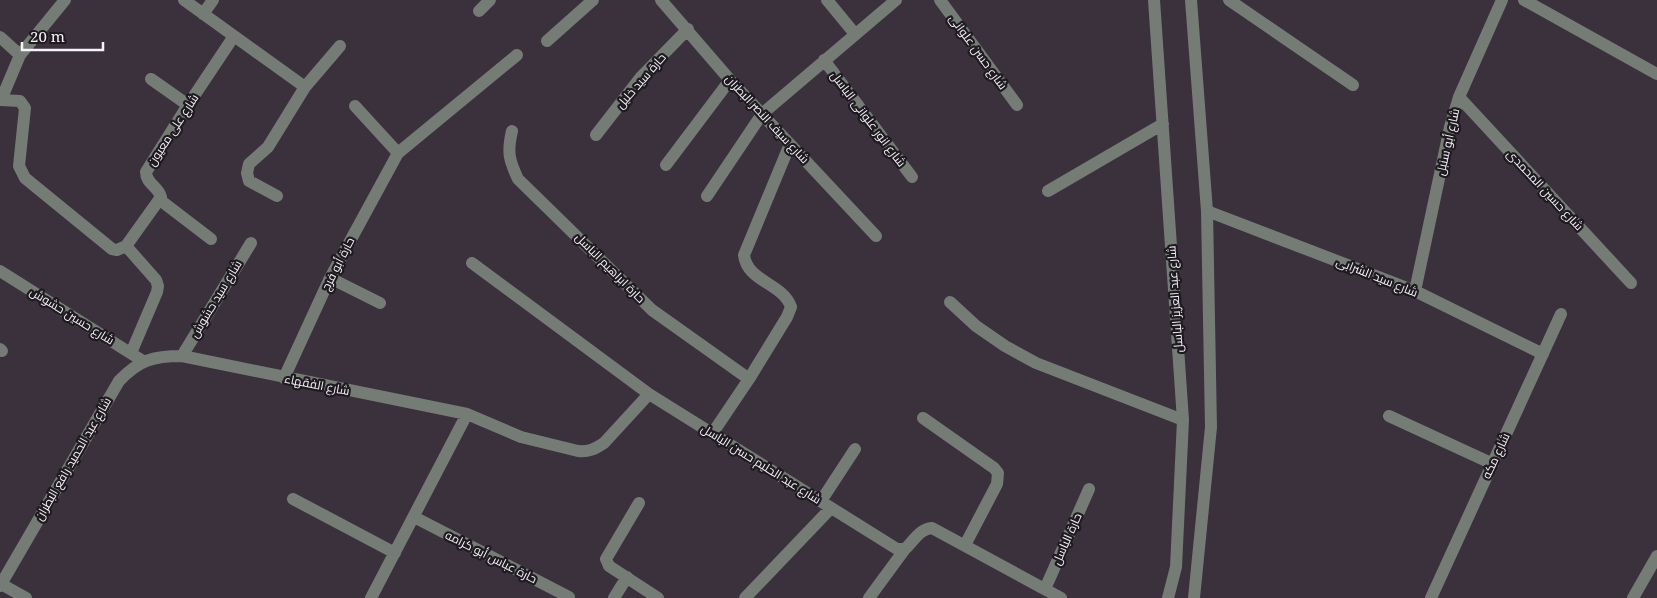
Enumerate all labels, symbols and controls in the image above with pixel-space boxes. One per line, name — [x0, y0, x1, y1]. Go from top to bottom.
street label: شارع حسن علوانى — [945, 11, 1012, 93]
scale bar — [22, 20, 104, 52]
text: 20 m — [30, 26, 65, 46]
street label: حارة سيد خليل — [612, 49, 670, 112]
street label: شارع انور علوانى الباسل — [827, 67, 910, 170]
street label: شارع سيف النصر البطران — [722, 70, 813, 167]
street label: شارع على معيون — [143, 90, 202, 169]
street label: شارع أبو سنبل — [1432, 107, 1463, 177]
street label: شارع حسين المحمدى — [1503, 145, 1588, 234]
street label: حارة ابراهيم الباسل — [572, 229, 649, 306]
street label: حارة أبو فرج — [317, 234, 358, 293]
street label: شارع عبد العزيز الباسل — [1162, 245, 1187, 353]
street label: شارع سيد الشرابى — [1334, 252, 1421, 301]
street label: شارع سيد حشوش — [186, 257, 246, 341]
street label: شارع حسين حشوش — [27, 283, 118, 348]
street label: شارع الفقهاء — [283, 370, 351, 399]
street label: شارع عبد الحميد رافع البطران — [30, 394, 115, 523]
street label: شارع عبد الحليم حسن الباسل — [698, 420, 825, 508]
street label: شارع مكه — [1478, 430, 1514, 482]
street label: حارة الباسل — [1048, 510, 1086, 568]
street label: حارة عباس أبو كرامه — [442, 526, 540, 587]

